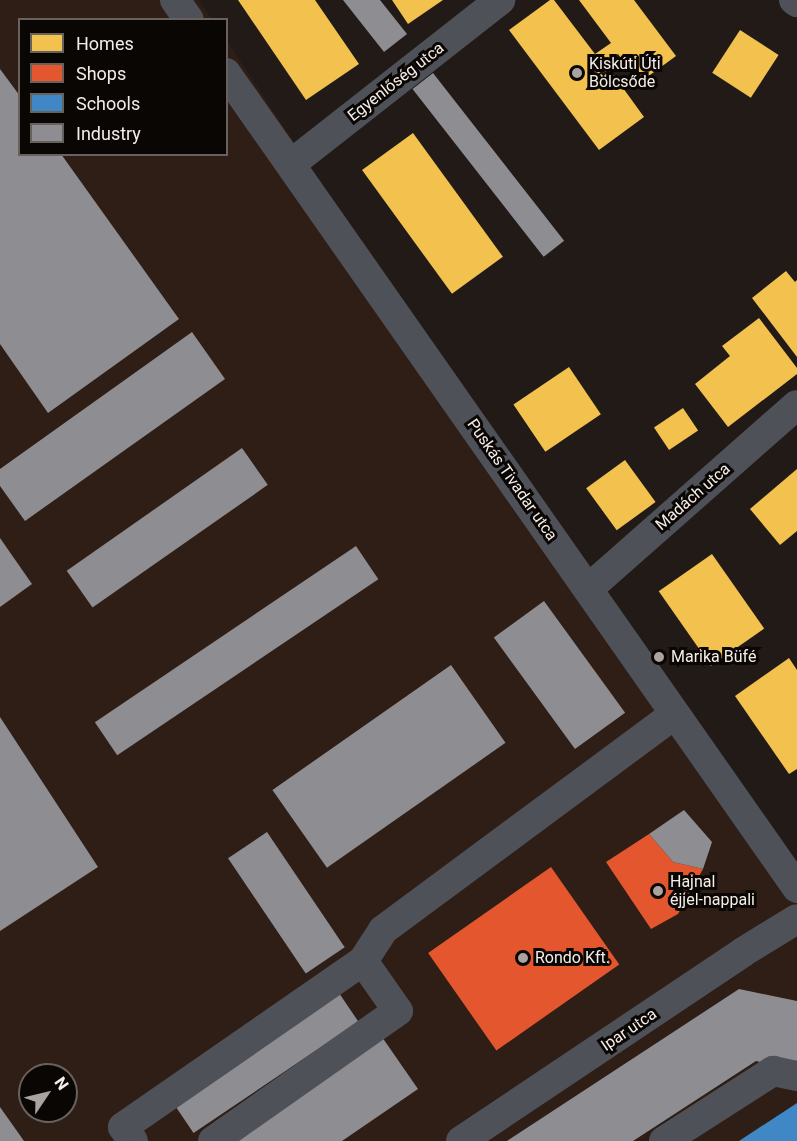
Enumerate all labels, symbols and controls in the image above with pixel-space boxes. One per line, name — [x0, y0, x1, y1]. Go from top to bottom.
legend — [18, 18, 228, 156]
text: Homes — [76, 33, 134, 54]
street label: Egyenlőség utca — [344, 39, 448, 125]
place label: Kiskúti Úti Bölcsőde — [589, 54, 661, 92]
text: Shops — [76, 63, 126, 84]
marker: Kiskúti Úti Bölcsőde — [570, 66, 584, 80]
text: Schools — [76, 93, 140, 114]
text: Industry — [76, 123, 141, 144]
street label: Puskás Tivadar utca — [463, 415, 561, 545]
street label: Madách utca — [652, 459, 734, 535]
place label: Marika Büfé — [671, 647, 756, 667]
marker: Marika Büfé — [652, 650, 666, 664]
place label: Hajnal éjjel-nappali — [670, 872, 755, 910]
marker: Hajnal éjjel-nappali — [651, 884, 665, 898]
place label: Rondo Kft. — [535, 948, 610, 968]
marker: Rondo Kft. — [516, 951, 530, 965]
street label: Ipar utca — [598, 1005, 660, 1055]
north arrow — [18, 1063, 78, 1123]
text: N — [50, 1073, 73, 1094]

